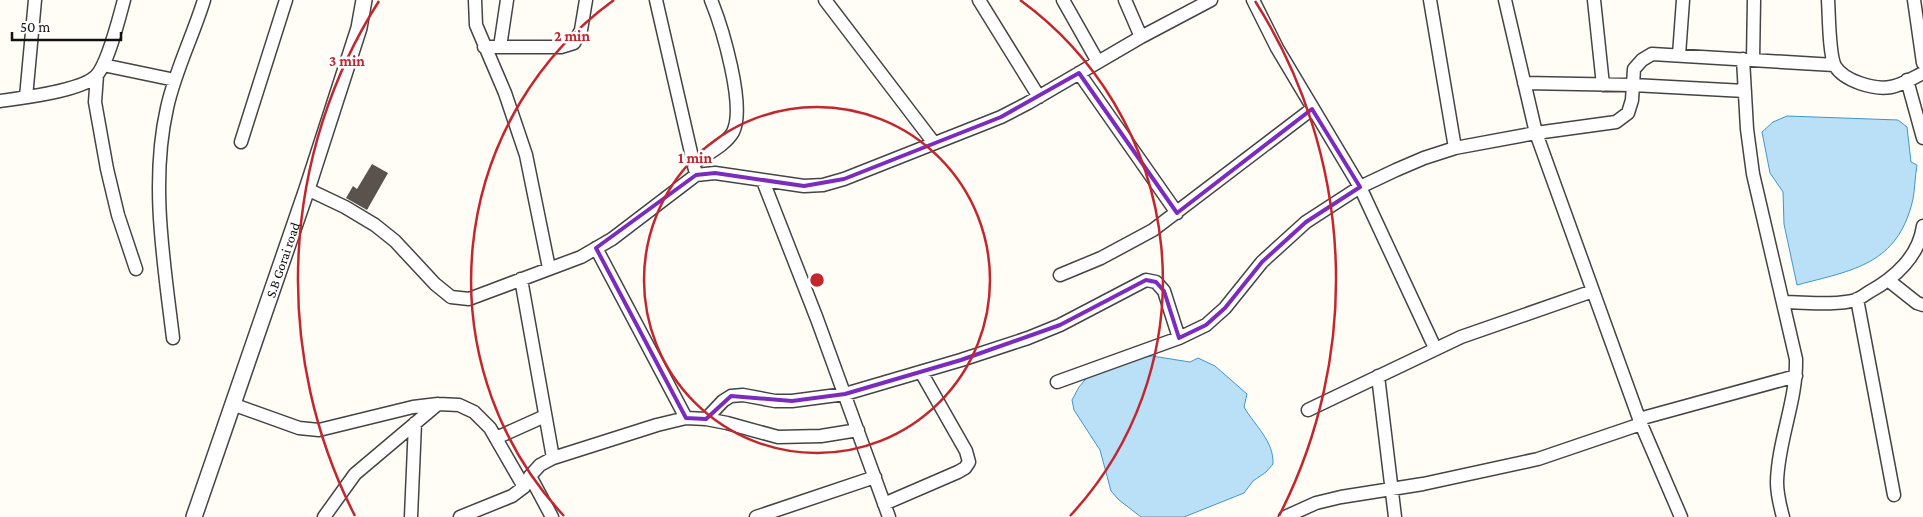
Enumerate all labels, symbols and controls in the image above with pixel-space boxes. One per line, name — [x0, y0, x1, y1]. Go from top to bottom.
scale bar — [12, 10, 121, 42]
text: 50 m — [20, 19, 50, 35]
text: 2 min — [554, 28, 590, 44]
text: 3 min — [329, 53, 365, 69]
text: 1 min — [678, 150, 712, 166]
street label: S.B Gorai road — [262, 219, 303, 300]
centre of rings — [808, 271, 826, 289]

